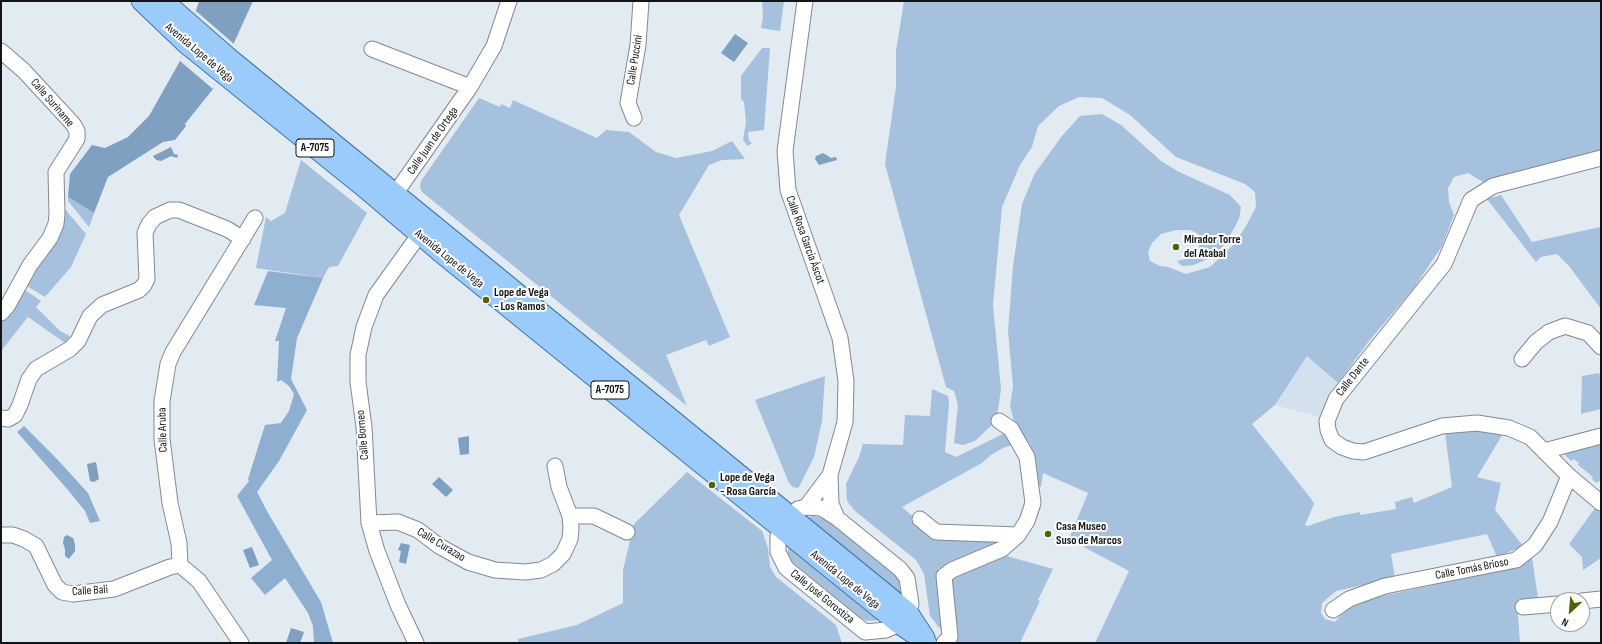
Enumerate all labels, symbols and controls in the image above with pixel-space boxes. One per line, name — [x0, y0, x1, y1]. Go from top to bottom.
street label: Avenida Lope de Vega — [162, 20, 236, 86]
street label: Calle Puccini — [624, 34, 646, 86]
street label: Calle Suriname — [27, 76, 77, 130]
street label: Calle Juan de Ortega — [404, 104, 462, 178]
road number: A-7075 — [296, 139, 334, 157]
street label: Calle Rosa García Áscot — [782, 194, 828, 286]
street label: Avenida Lope de Vega — [411, 227, 487, 291]
place label: Mirador Torre del Atabal — [1184, 233, 1241, 261]
marker: Mirador Torre del Atabal — [1171, 242, 1181, 252]
place label: Lope de Vega - Los Ramos — [494, 286, 549, 314]
marker: Lope de Vega - Los Ramos — [481, 295, 491, 305]
street label: Calle Dante — [1333, 355, 1373, 399]
road number: A-7075 — [591, 381, 629, 399]
street label: Calle Aruba — [155, 407, 171, 453]
street label: Calle Borneo — [354, 409, 372, 461]
place label: Lope de Vega - Rosa García — [720, 471, 776, 499]
marker: Lope de Vega - Rosa García — [707, 480, 717, 490]
place label: Casa Museo Suso de Marcos — [1056, 520, 1122, 548]
street label: Calle Curazao — [414, 525, 468, 565]
marker: Casa Museo Suso de Marcos — [1043, 529, 1053, 539]
street label: Avenida Lope de Vega — [807, 548, 883, 612]
street label: Calle Tomás Brioso — [1434, 555, 1510, 583]
street label: Calle José Gorostiza — [787, 567, 857, 627]
street label: Calle Bali — [71, 583, 109, 599]
north arrow — [1550, 592, 1590, 632]
text: N — [1559, 615, 1570, 629]

